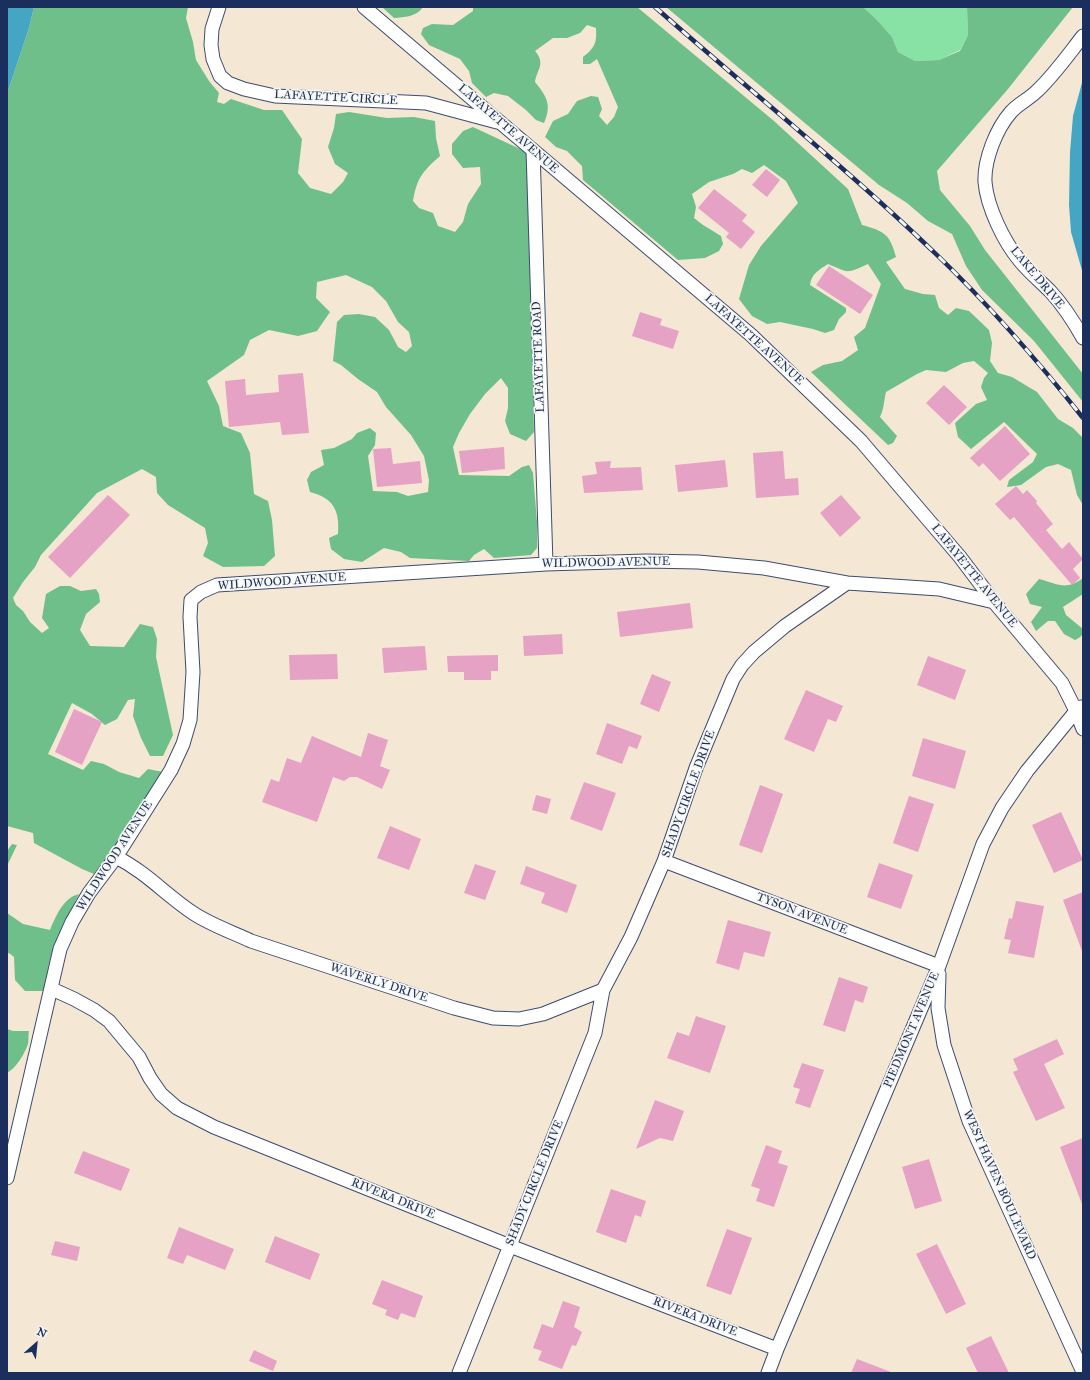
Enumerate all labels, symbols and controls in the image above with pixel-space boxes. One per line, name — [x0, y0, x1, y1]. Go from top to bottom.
street label: LAFAYETTE AVENUE — [455, 81, 561, 177]
street label: LAFAYETTE CIRCLE — [274, 88, 398, 108]
street label: LAKE DRIVE — [1007, 244, 1067, 312]
street label: LAFAYETTE AVENUE — [701, 292, 807, 388]
street label: LAFAYETTE ROAD — [530, 301, 548, 413]
street label: LAFAYETTE AVENUE — [928, 521, 1020, 631]
street label: WILDWOOD AVENUE — [542, 555, 670, 571]
street label: WILDWOOD AVENUE — [217, 570, 347, 594]
street label: SHADY CIRCLE DRIVE — [659, 728, 719, 860]
street label: WILDWOOD AVENUE — [74, 798, 156, 914]
street label: TYSON AVENUE — [754, 890, 850, 938]
street label: WAVERLY DRIVE — [328, 960, 430, 1006]
street label: PIEDMONT AVENUE — [881, 970, 943, 1090]
street label: WEST HAVEN BOULEVARD — [959, 1108, 1039, 1262]
street label: SHADY CIRCLE DRIVE — [503, 1118, 567, 1248]
street label: RIVERA DRIVE — [349, 1176, 437, 1222]
street label: RIVERA DRIVE — [651, 1294, 739, 1340]
north arrow — [16, 1324, 56, 1364]
text: N — [35, 1325, 49, 1341]

